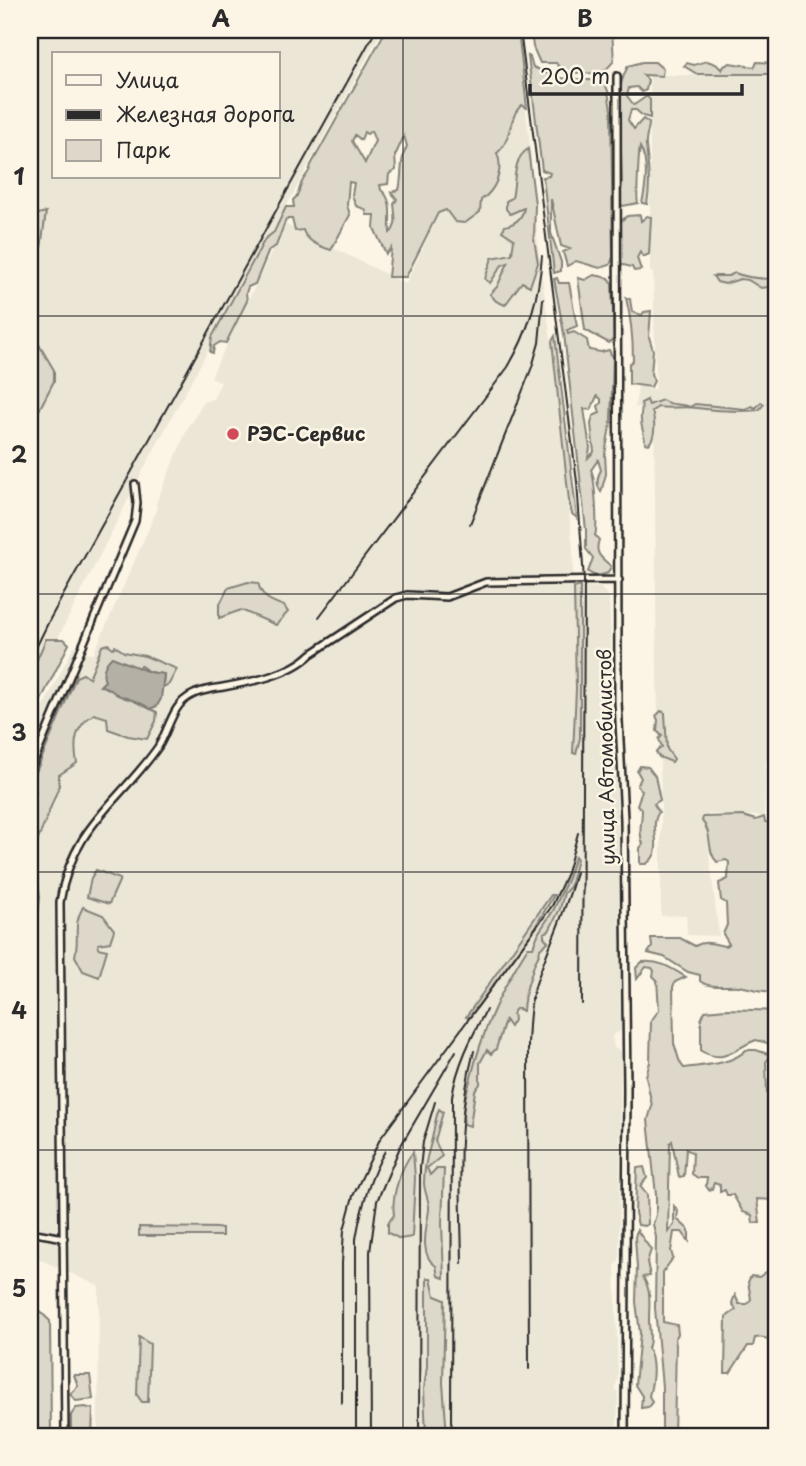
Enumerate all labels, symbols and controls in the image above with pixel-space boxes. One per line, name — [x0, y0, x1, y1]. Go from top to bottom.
text: A — [212, 0, 230, 35]
text: B — [577, 0, 593, 35]
legend — [52, 52, 280, 178]
scale bar — [530, 52, 741, 96]
text: 200 m — [540, 59, 610, 91]
text: Улица — [116, 63, 179, 95]
text: Железная дорога — [116, 97, 294, 129]
text: Парк — [116, 133, 171, 165]
text: 1 — [14, 158, 25, 193]
place label: РЭС-Сервис — [247, 419, 365, 447]
marker: РЭС-Сервис — [225, 426, 241, 442]
text: 2 — [11, 436, 27, 471]
street label: улица Автомобилистов — [589, 649, 621, 865]
text: 3 — [11, 714, 27, 749]
text: 4 — [11, 992, 27, 1027]
text: 5 — [12, 1270, 26, 1305]

